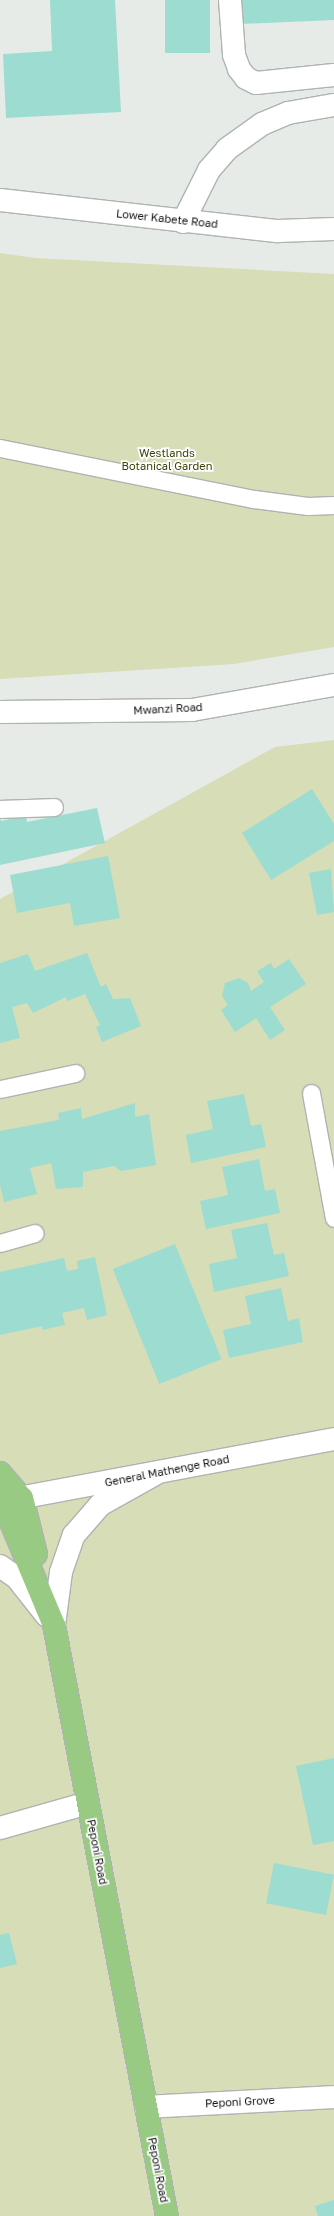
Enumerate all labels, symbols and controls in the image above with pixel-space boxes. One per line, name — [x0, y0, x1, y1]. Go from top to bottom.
street label: Lower Kabete Road — [115, 207, 219, 231]
park label: Westlands Botanical Garden — [122, 447, 212, 473]
street label: Mwanzi Road — [133, 701, 203, 717]
street label: General Mathenge Road — [104, 1452, 230, 1490]
street label: Peponi Road — [84, 1818, 110, 1886]
street label: Peponi Grove — [205, 2094, 275, 2110]
street label: Peponi Road — [145, 2136, 171, 2204]

